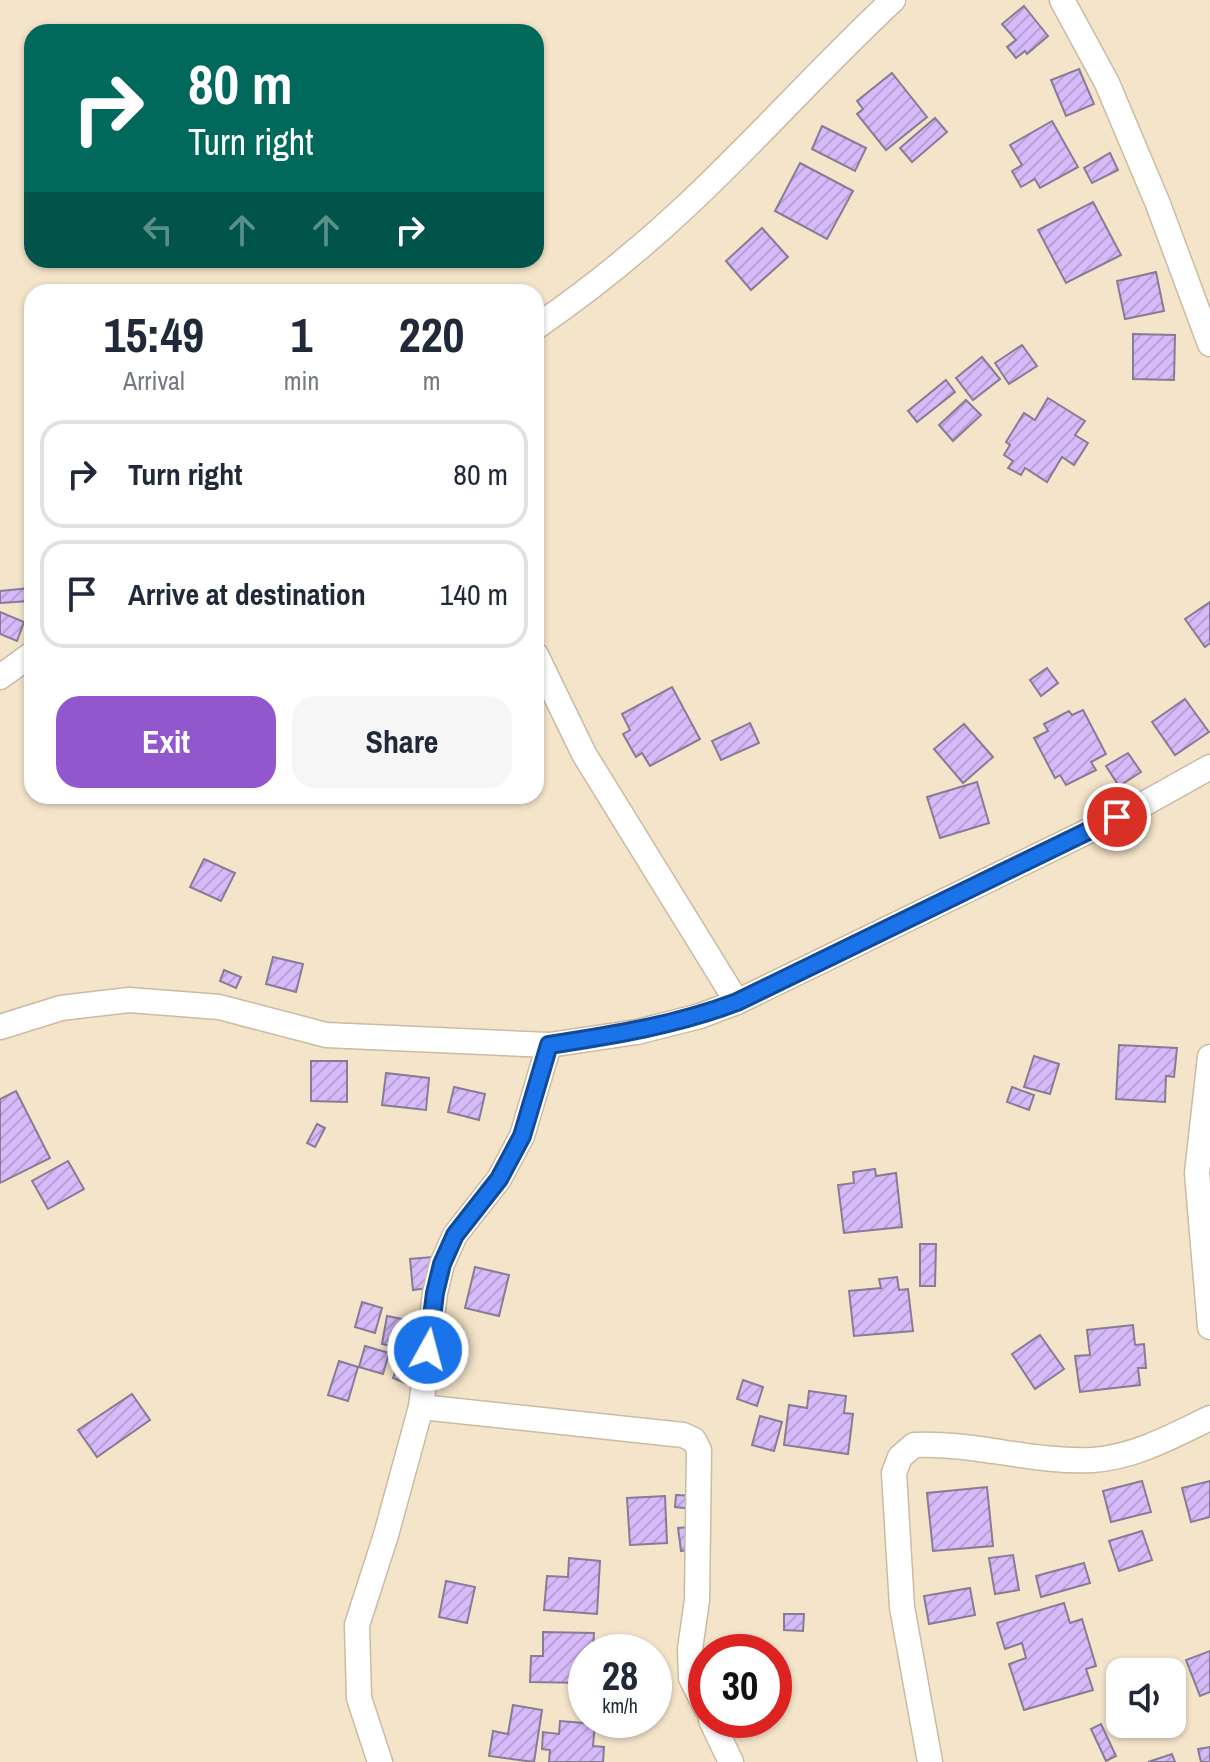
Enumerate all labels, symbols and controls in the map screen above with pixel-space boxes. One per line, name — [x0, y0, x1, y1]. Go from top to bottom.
text: 80 m — [188, 46, 293, 121]
icon: right — [56, 56, 160, 160]
text: Turn right — [188, 118, 313, 166]
icon: left — [136, 208, 180, 252]
icon: ahead — [220, 208, 264, 252]
icon: ahead — [304, 208, 348, 252]
icon: right — [388, 208, 432, 252]
text: 15:49 — [104, 302, 204, 367]
text: 1 — [291, 302, 312, 367]
text: 220 — [399, 302, 464, 367]
text: Arrival — [123, 363, 185, 398]
text: min — [284, 363, 319, 398]
text: m — [423, 363, 441, 398]
icon: right — [60, 452, 104, 496]
text: Turn right — [128, 454, 242, 494]
text: 80 m — [453, 454, 508, 494]
icon: arrive — [60, 572, 104, 616]
text: Arrive at destination — [128, 574, 366, 614]
text: 140 m — [440, 574, 508, 614]
button: Exit — [56, 696, 276, 788]
button: Share — [292, 696, 512, 788]
pin — [1083, 783, 1151, 851]
icon: arrive — [1095, 795, 1139, 839]
position arrow — [386, 1308, 470, 1392]
speed limit sign: 30 — [688, 1634, 792, 1738]
text: 28 — [602, 1649, 638, 1702]
map controls — [1106, 1658, 1186, 1738]
button: sound — [1106, 1658, 1186, 1738]
text: km/h — [602, 1692, 638, 1719]

